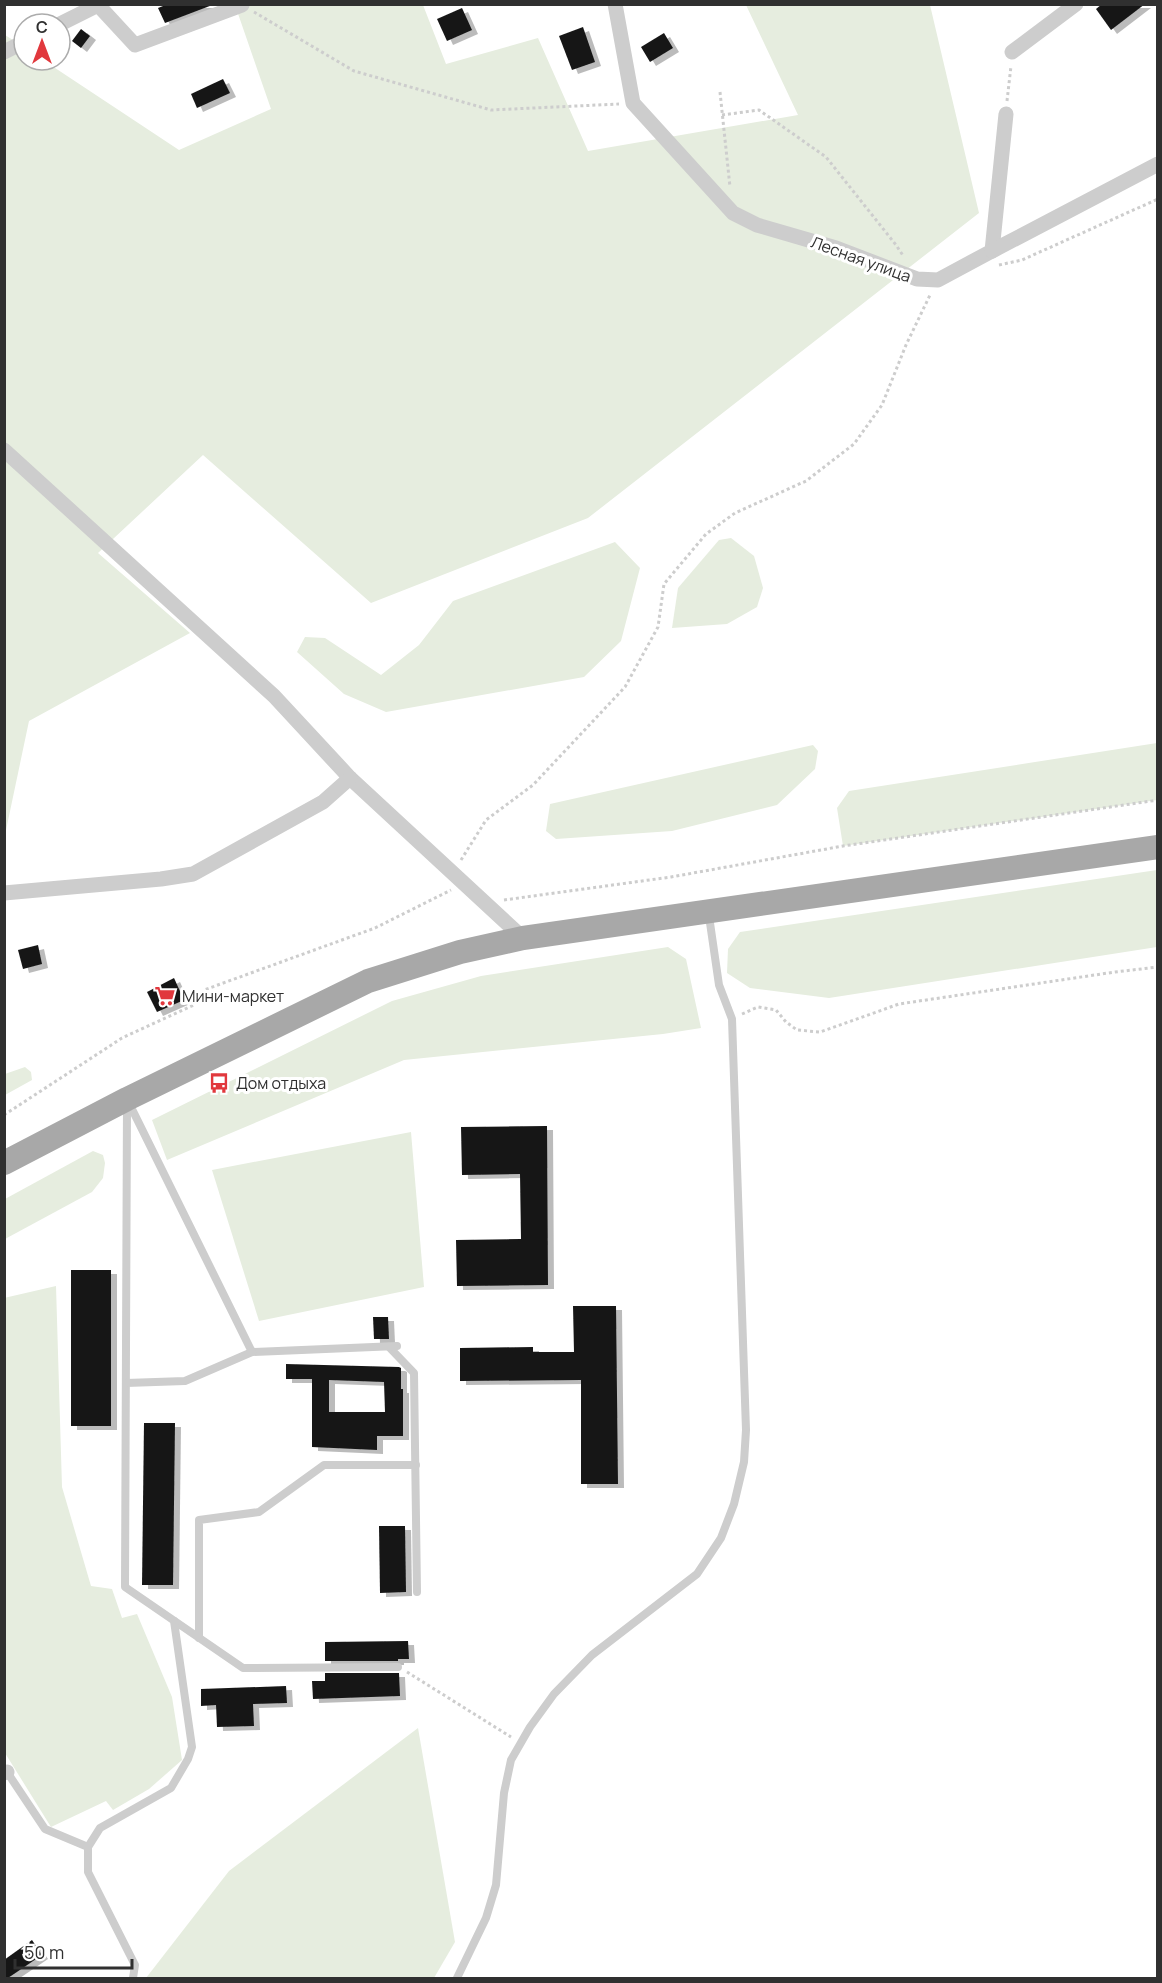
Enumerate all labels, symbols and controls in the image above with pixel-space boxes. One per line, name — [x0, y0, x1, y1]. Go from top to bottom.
north arrow — [12, 12, 72, 72]
text: С — [36, 16, 48, 38]
street label: Лесная улица — [808, 231, 914, 287]
supermarket icon: Мини-маркет — [153, 984, 177, 1008]
place label: Мини-маркет — [182, 985, 284, 1007]
bus stop icon: Дом отдыха — [207, 1071, 231, 1095]
place label: Дом отдыха — [236, 1072, 326, 1094]
scale bar — [15, 1932, 132, 1970]
text: 50 m — [24, 1940, 64, 1964]

